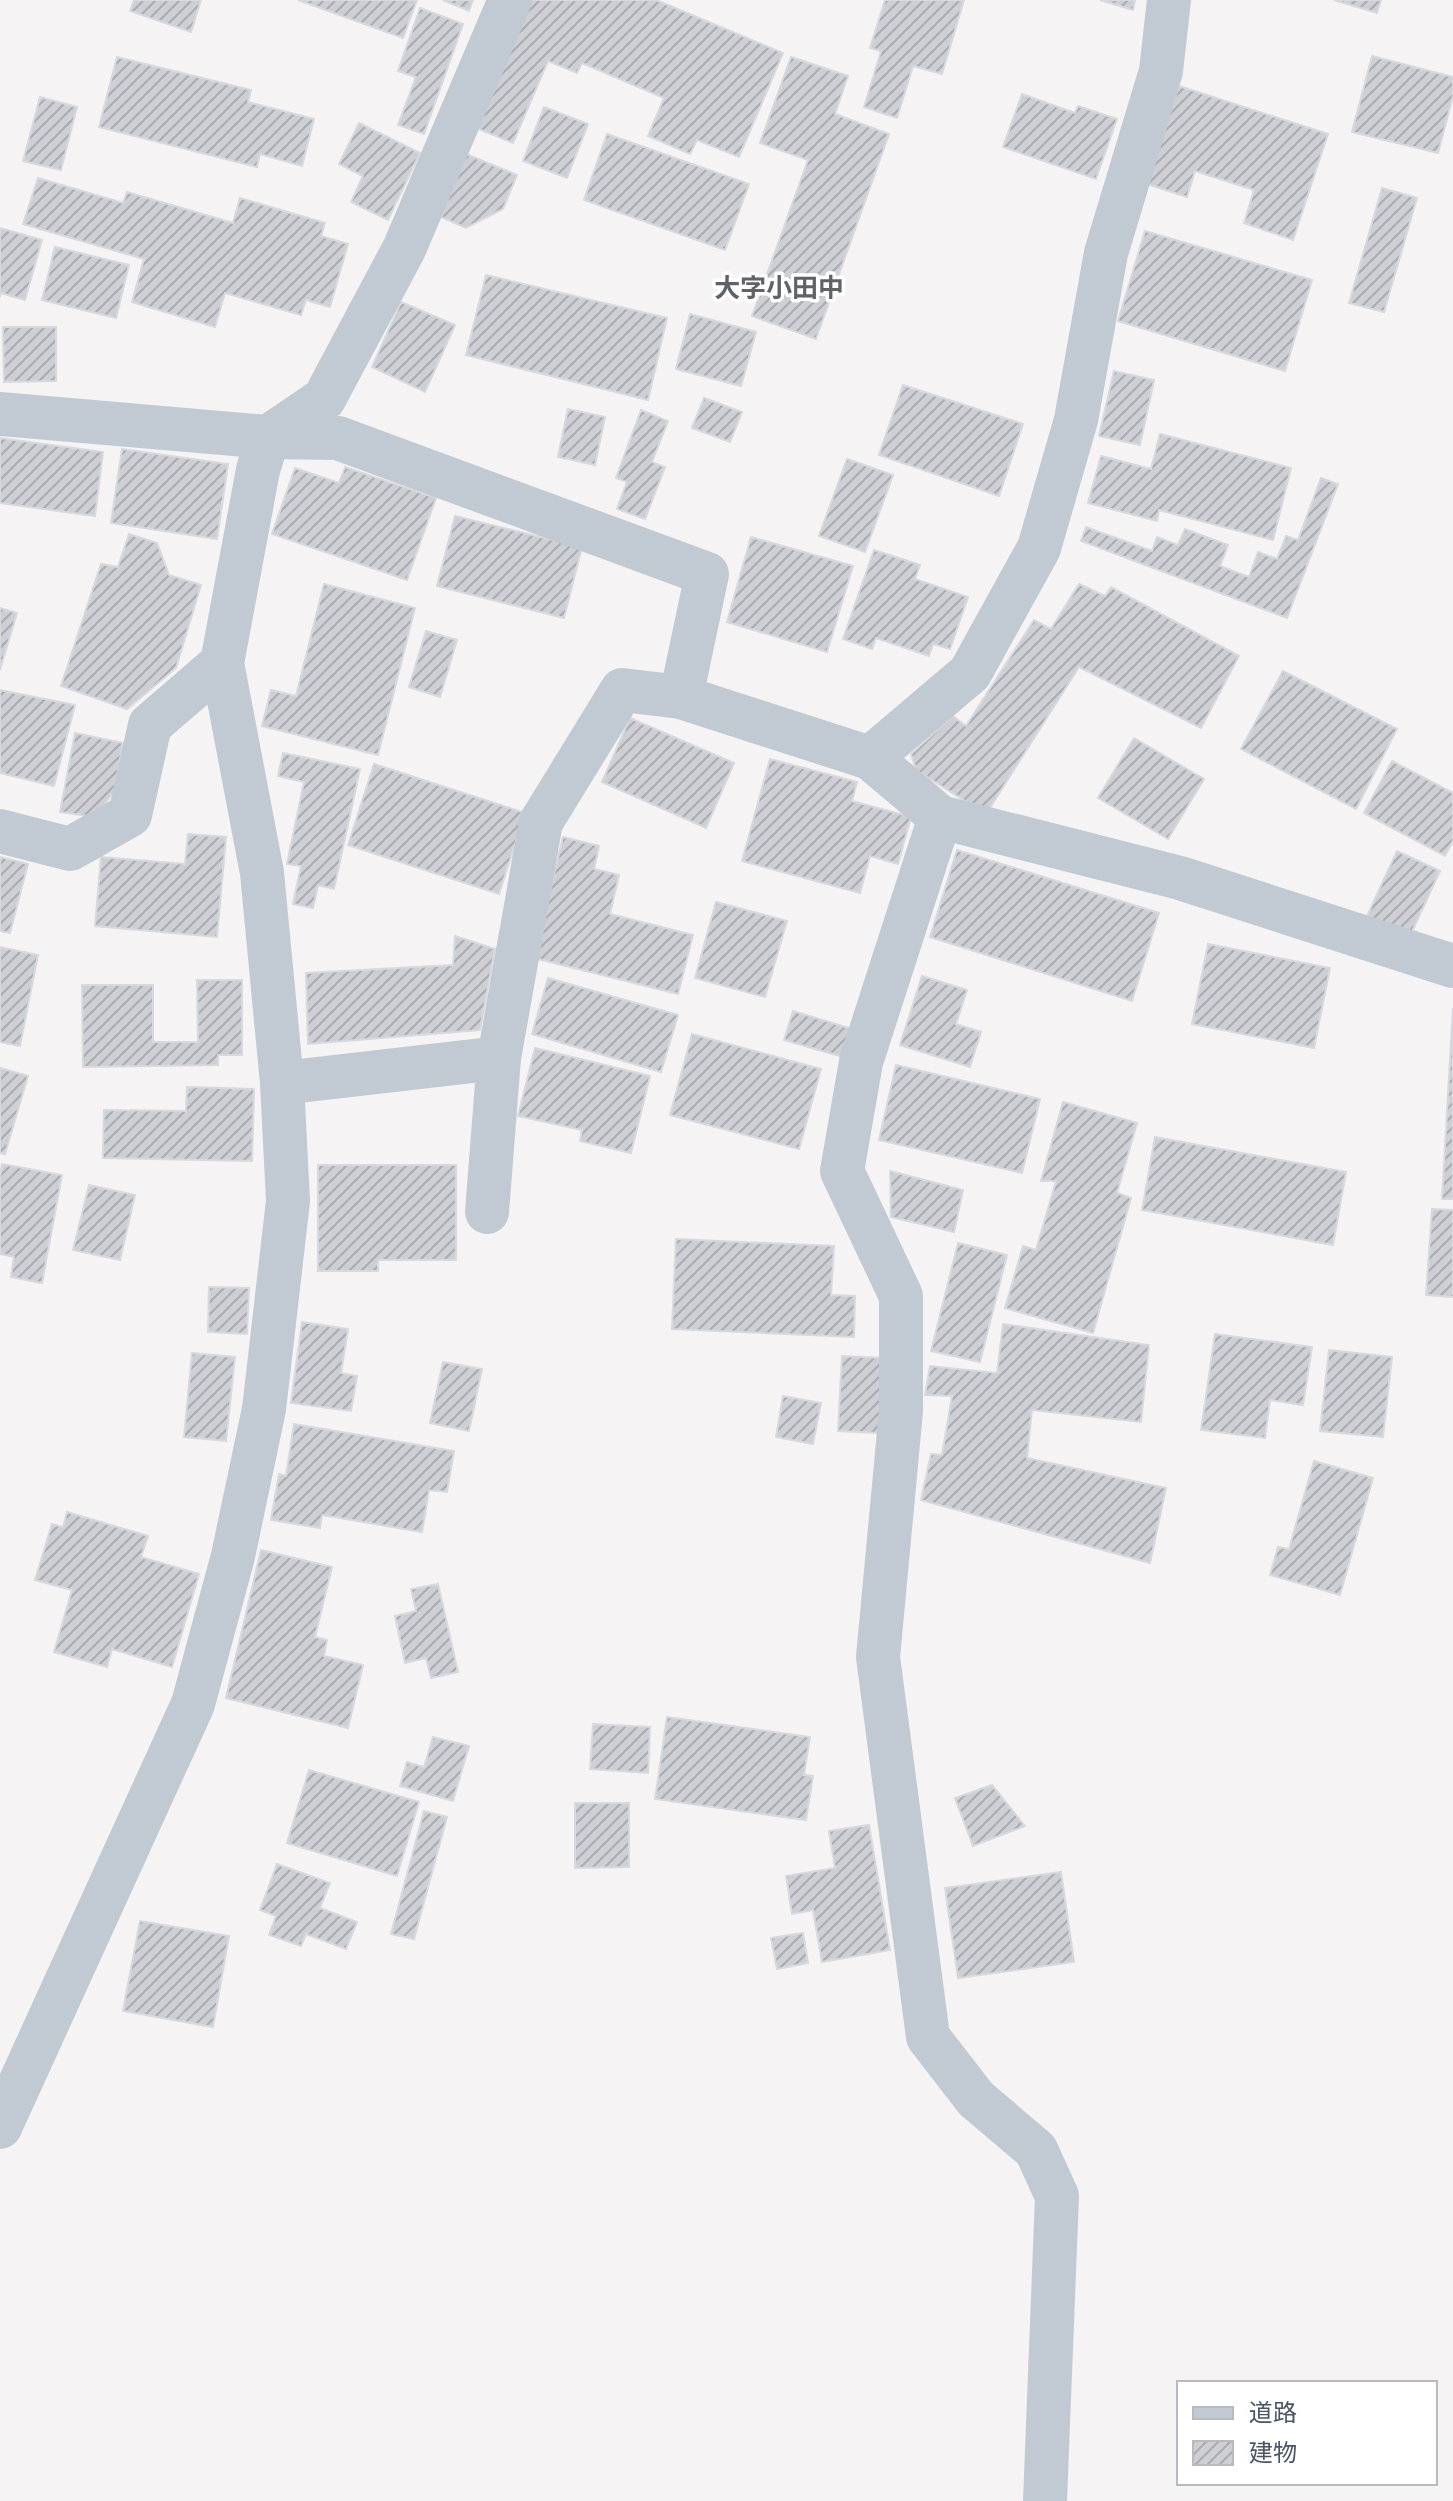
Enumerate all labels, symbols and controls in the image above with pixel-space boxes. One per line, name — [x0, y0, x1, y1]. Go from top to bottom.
district label: 大字小田中 — [714, 271, 844, 304]
legend — [1177, 2381, 1437, 2485]
text: 道路 — [1249, 2397, 1297, 2427]
text: 建物 — [1249, 2437, 1297, 2467]

